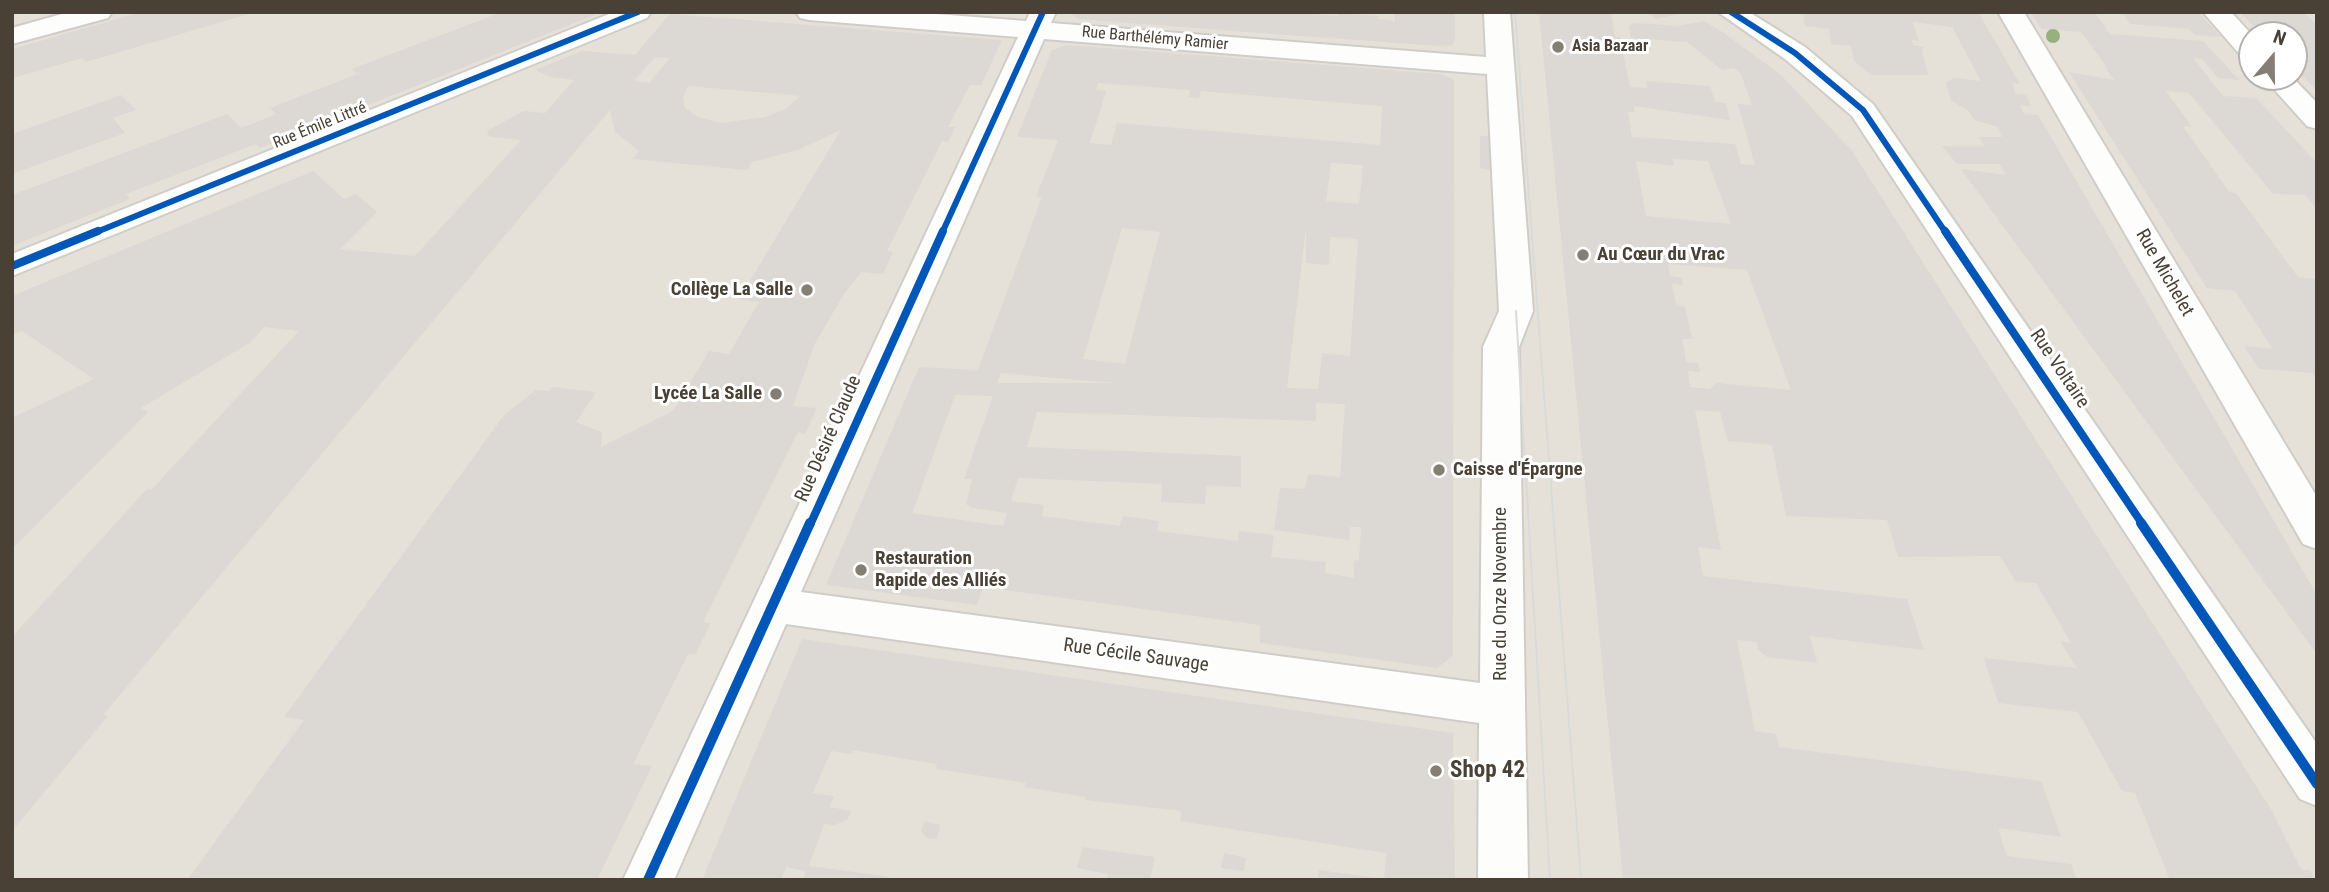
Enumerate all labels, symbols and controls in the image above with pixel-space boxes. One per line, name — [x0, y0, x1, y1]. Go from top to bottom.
north arrow — [2238, 21, 2308, 91]
street label: Rue Barthélémy Ramier — [1081, 23, 1229, 55]
text: N — [2270, 25, 2289, 50]
place label: Asia Bazaar — [1572, 37, 1648, 57]
marker: Asia Bazaar — [1550, 39, 1566, 55]
street label: Rue Émile Littré — [271, 99, 369, 153]
street label: Rue Michelet — [2130, 225, 2198, 321]
place label: Au Cœur du Vrac — [1597, 244, 1725, 266]
marker: Au Cœur du Vrac — [1575, 247, 1591, 263]
place label: Collège La Salle — [671, 279, 793, 301]
marker: Collège La Salle — [799, 282, 815, 298]
street label: Rue Voltaire — [2024, 325, 2094, 413]
street label: Rue Désiré Claude — [791, 372, 867, 506]
place label: Lycée La Salle — [654, 383, 762, 405]
marker: Lycée La Salle — [768, 386, 784, 402]
place label: Caisse d'Épargne — [1453, 459, 1583, 481]
marker: Caisse d'Épargne — [1431, 462, 1447, 478]
street label: Rue du Onze Novembre — [1490, 507, 1512, 681]
place label: Restauration Rapide des Alliés — [875, 548, 1006, 592]
marker: Restauration Rapide des Alliés — [853, 562, 869, 578]
street label: Rue Cécile Sauvage — [1062, 635, 1210, 677]
place label: Shop 42 — [1450, 757, 1525, 785]
marker: Shop 42 — [1428, 763, 1444, 779]

